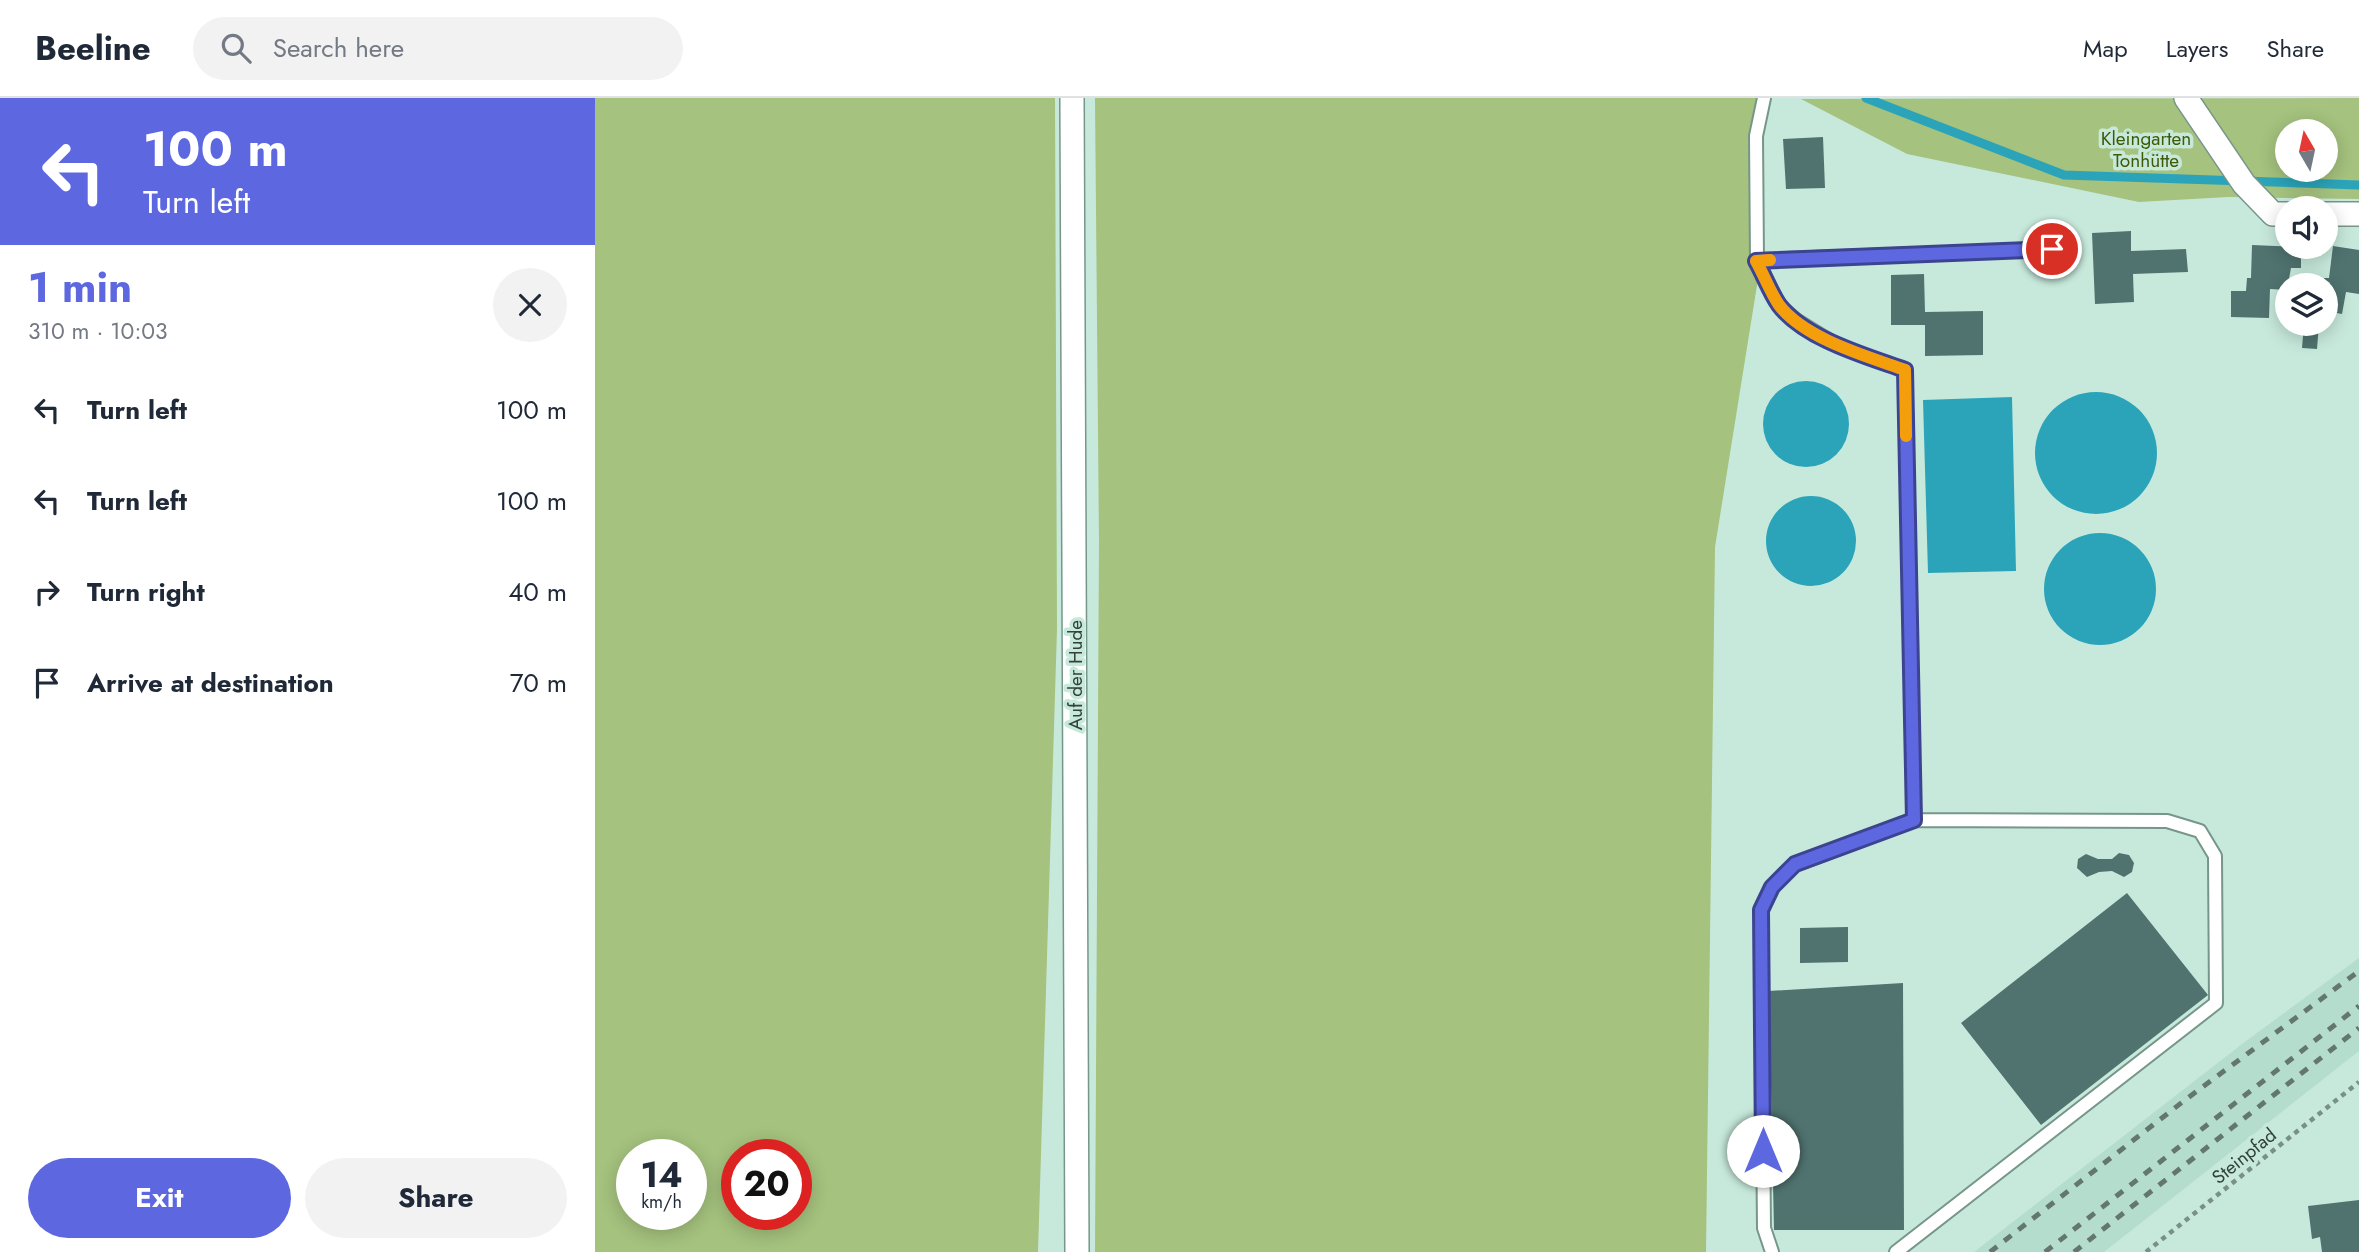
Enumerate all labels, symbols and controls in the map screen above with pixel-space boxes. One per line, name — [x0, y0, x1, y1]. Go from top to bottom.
search box — [193, 17, 683, 80]
text: Beeline — [35, 25, 151, 72]
icon: search — [217, 29, 255, 67]
text: Search here — [273, 29, 404, 67]
text: Map — [2083, 31, 2128, 66]
text: Layers — [2166, 31, 2228, 66]
text: Share — [2266, 31, 2324, 66]
text: 100 m — [143, 114, 288, 184]
north arrow — [2275, 119, 2338, 182]
map controls — [2275, 119, 2338, 336]
park label: Kleingarten Tonhütte — [2101, 125, 2191, 174]
icon: left — [28, 126, 119, 217]
text: Turn left — [143, 179, 250, 225]
button: sound — [2275, 196, 2338, 259]
pin — [2022, 219, 2082, 279]
icon: arrive — [2033, 230, 2071, 268]
text: 1 min — [28, 257, 132, 318]
button: close — [493, 268, 567, 342]
button: layers — [2275, 273, 2338, 336]
text: 310 m · 10:03 — [28, 314, 168, 348]
icon: left — [28, 391, 66, 429]
text: Turn left — [87, 391, 187, 429]
text: 100 m — [496, 391, 567, 429]
icon: left — [28, 482, 66, 520]
text: Turn left — [87, 482, 187, 520]
text: 100 m — [496, 482, 567, 520]
icon: right — [28, 573, 66, 611]
text: Turn right — [87, 573, 205, 611]
text: 40 m — [508, 573, 567, 611]
street label: Auf der Hude — [1062, 620, 1089, 730]
icon: arrive — [28, 664, 66, 702]
text: Arrive at destination — [87, 664, 334, 702]
text: 70 m — [510, 664, 567, 702]
position arrow — [1726, 1114, 1800, 1188]
street label: Steinpfad — [2206, 1122, 2282, 1190]
speed limit sign: 20 — [721, 1139, 812, 1230]
text: 14 — [640, 1150, 683, 1200]
button: Exit — [28, 1158, 291, 1238]
button: Share — [305, 1158, 567, 1238]
text: km/h — [641, 1189, 682, 1215]

